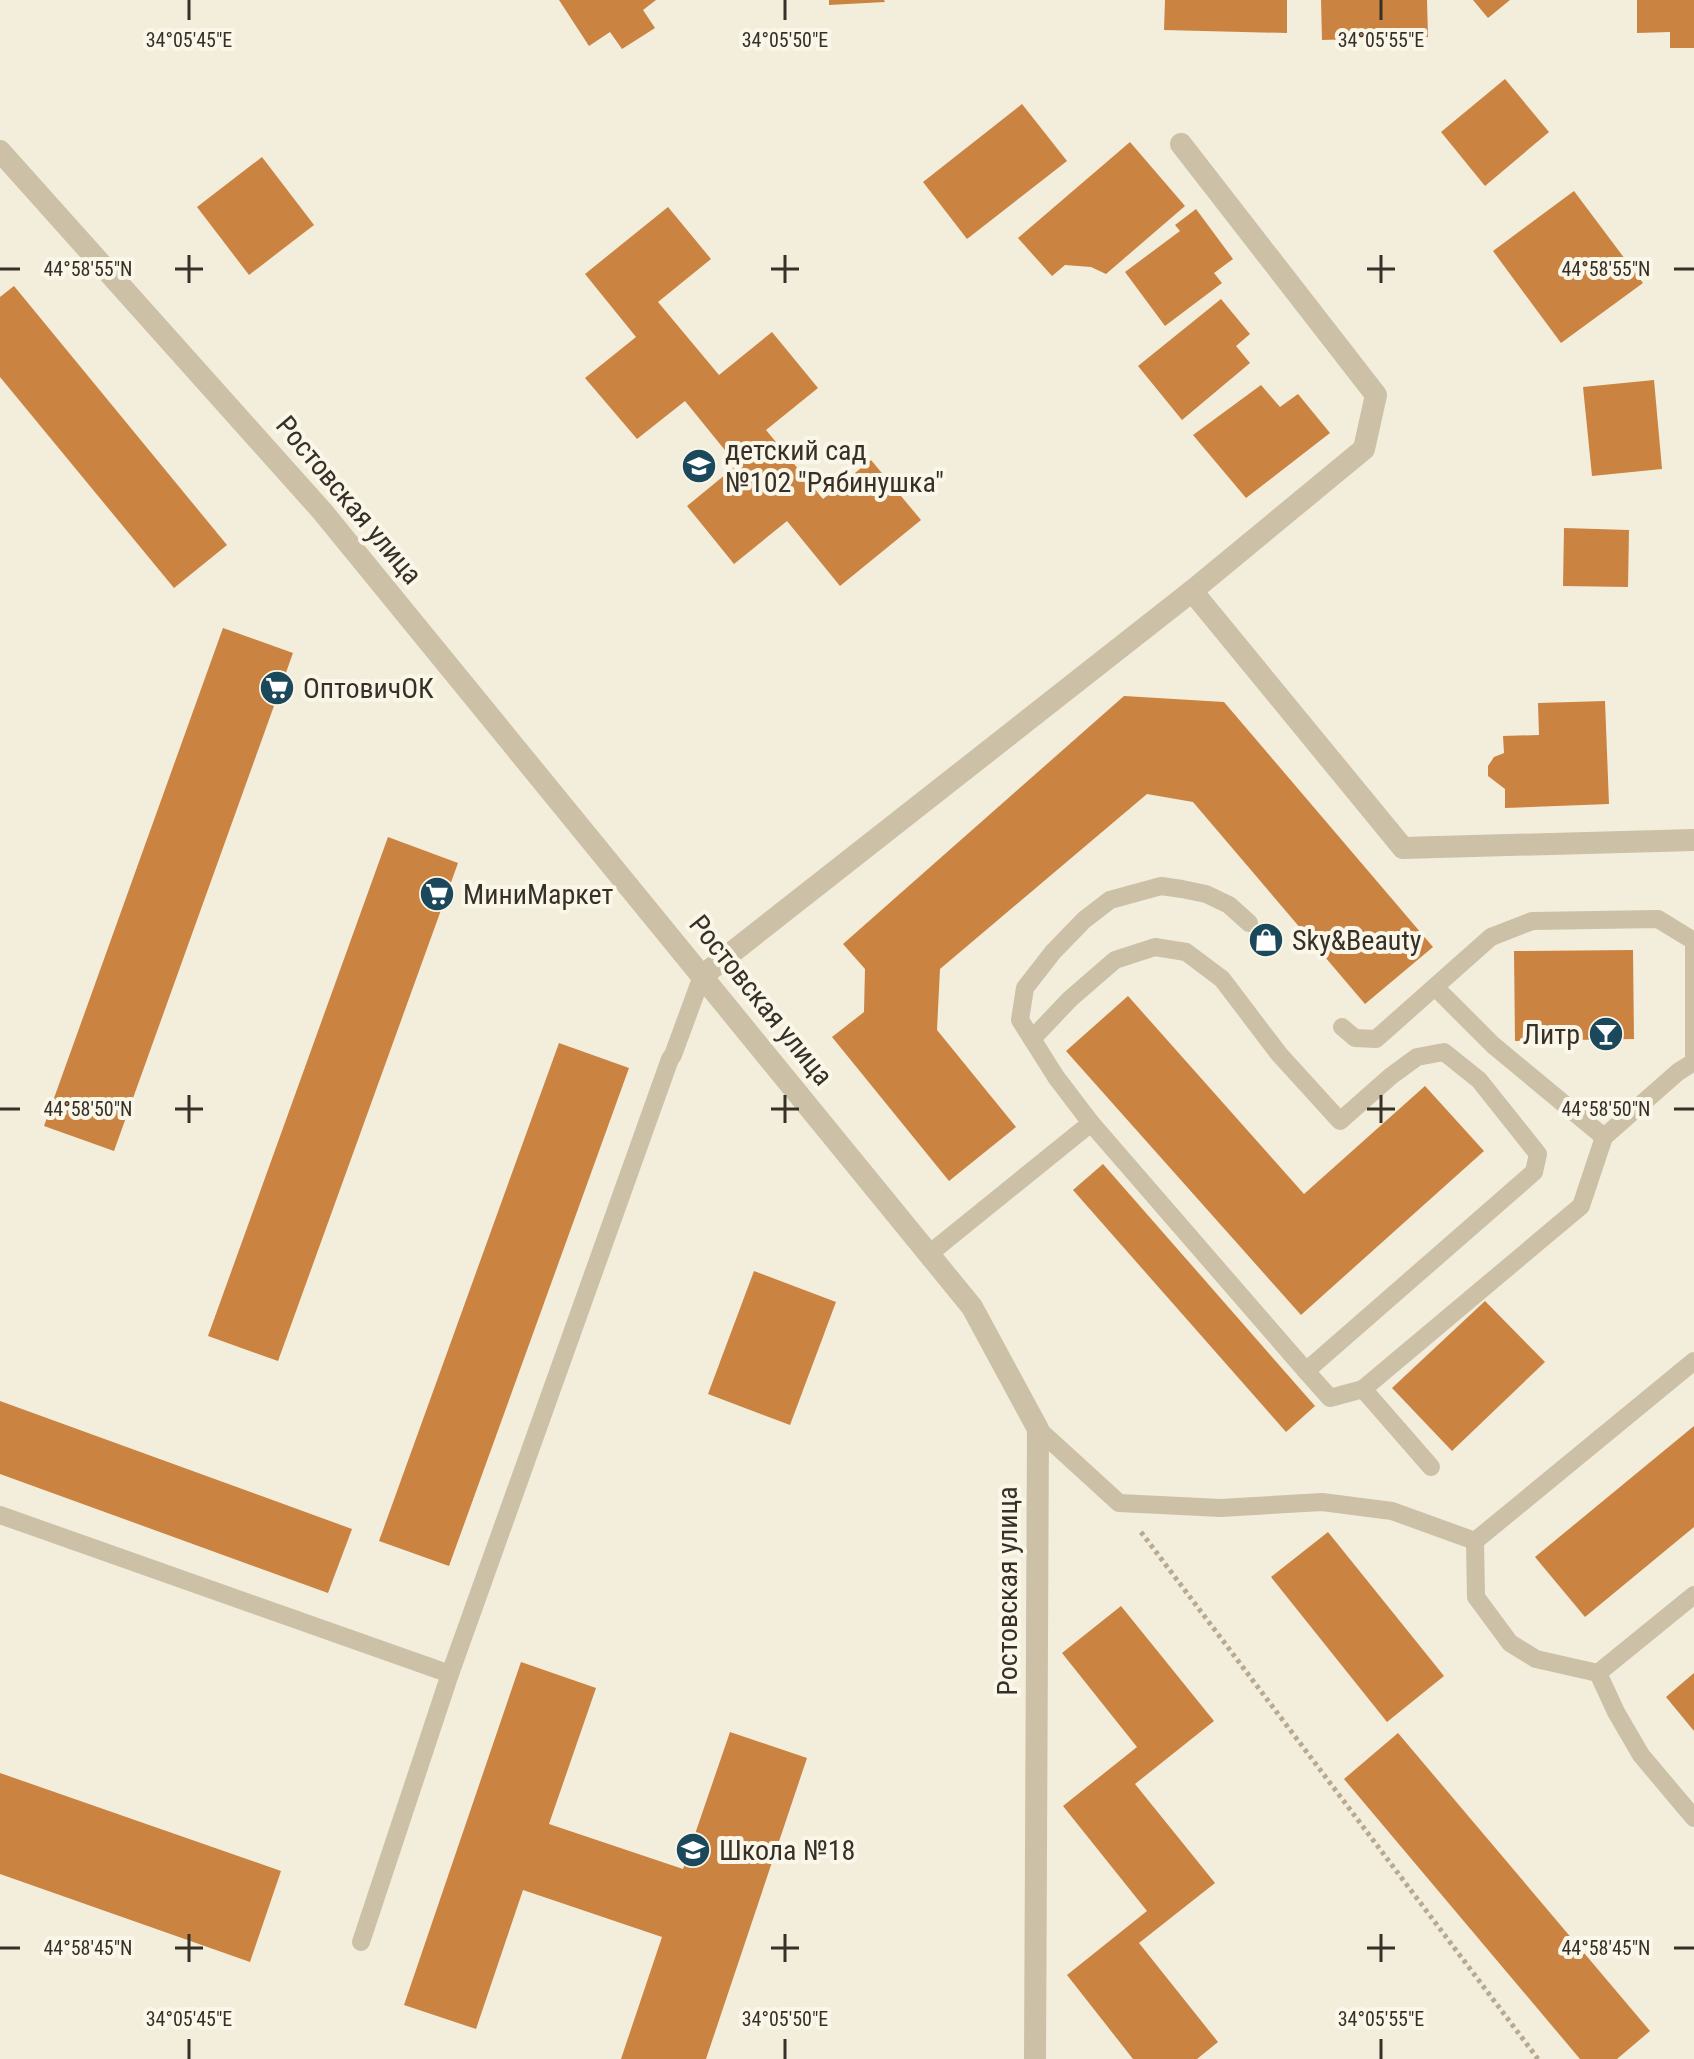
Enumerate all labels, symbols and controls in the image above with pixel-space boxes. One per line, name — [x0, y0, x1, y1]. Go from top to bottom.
text: 34°05'45"E — [146, 28, 232, 52]
text: 34°05'50"E — [742, 28, 828, 52]
text: 34°05'55"E — [1338, 28, 1424, 52]
text: 44°58'55"N — [43, 257, 133, 281]
text: 44°58'55"N — [1561, 257, 1651, 281]
street label: Ростовская улица — [269, 409, 429, 591]
place label: детский сад №102 "Рябинушка" — [725, 434, 944, 499]
school or university icon: детский сад №102 "Рябинушка" — [680, 447, 718, 485]
supermarket icon: ОптовичОК — [258, 669, 296, 707]
place label: ОптовичОК — [303, 672, 434, 705]
supermarket icon: МиниМаркет — [418, 875, 456, 913]
place label: МиниМаркет — [463, 878, 613, 911]
street label: Ростовская улица — [682, 908, 840, 1092]
shop icon: Sky&Beauty — [1247, 921, 1285, 959]
place label: Sky&Beauty — [1292, 924, 1422, 957]
bar icon: Литр — [1587, 1015, 1625, 1053]
place label: Литр — [1523, 1018, 1580, 1051]
text: 44°58'50"N — [43, 1097, 133, 1121]
text: 44°58'50"N — [1561, 1097, 1651, 1121]
street label: Ростовская улица — [991, 1486, 1024, 1696]
school or university icon: Школа №18 — [674, 1831, 712, 1869]
place label: Школа №18 — [719, 1834, 855, 1867]
text: 44°58'45"N — [43, 1936, 133, 1960]
text: 44°58'45"N — [1561, 1936, 1651, 1960]
text: 34°05'45"E — [146, 2007, 232, 2031]
text: 34°05'50"E — [742, 2007, 828, 2031]
text: 34°05'55"E — [1338, 2007, 1424, 2031]

